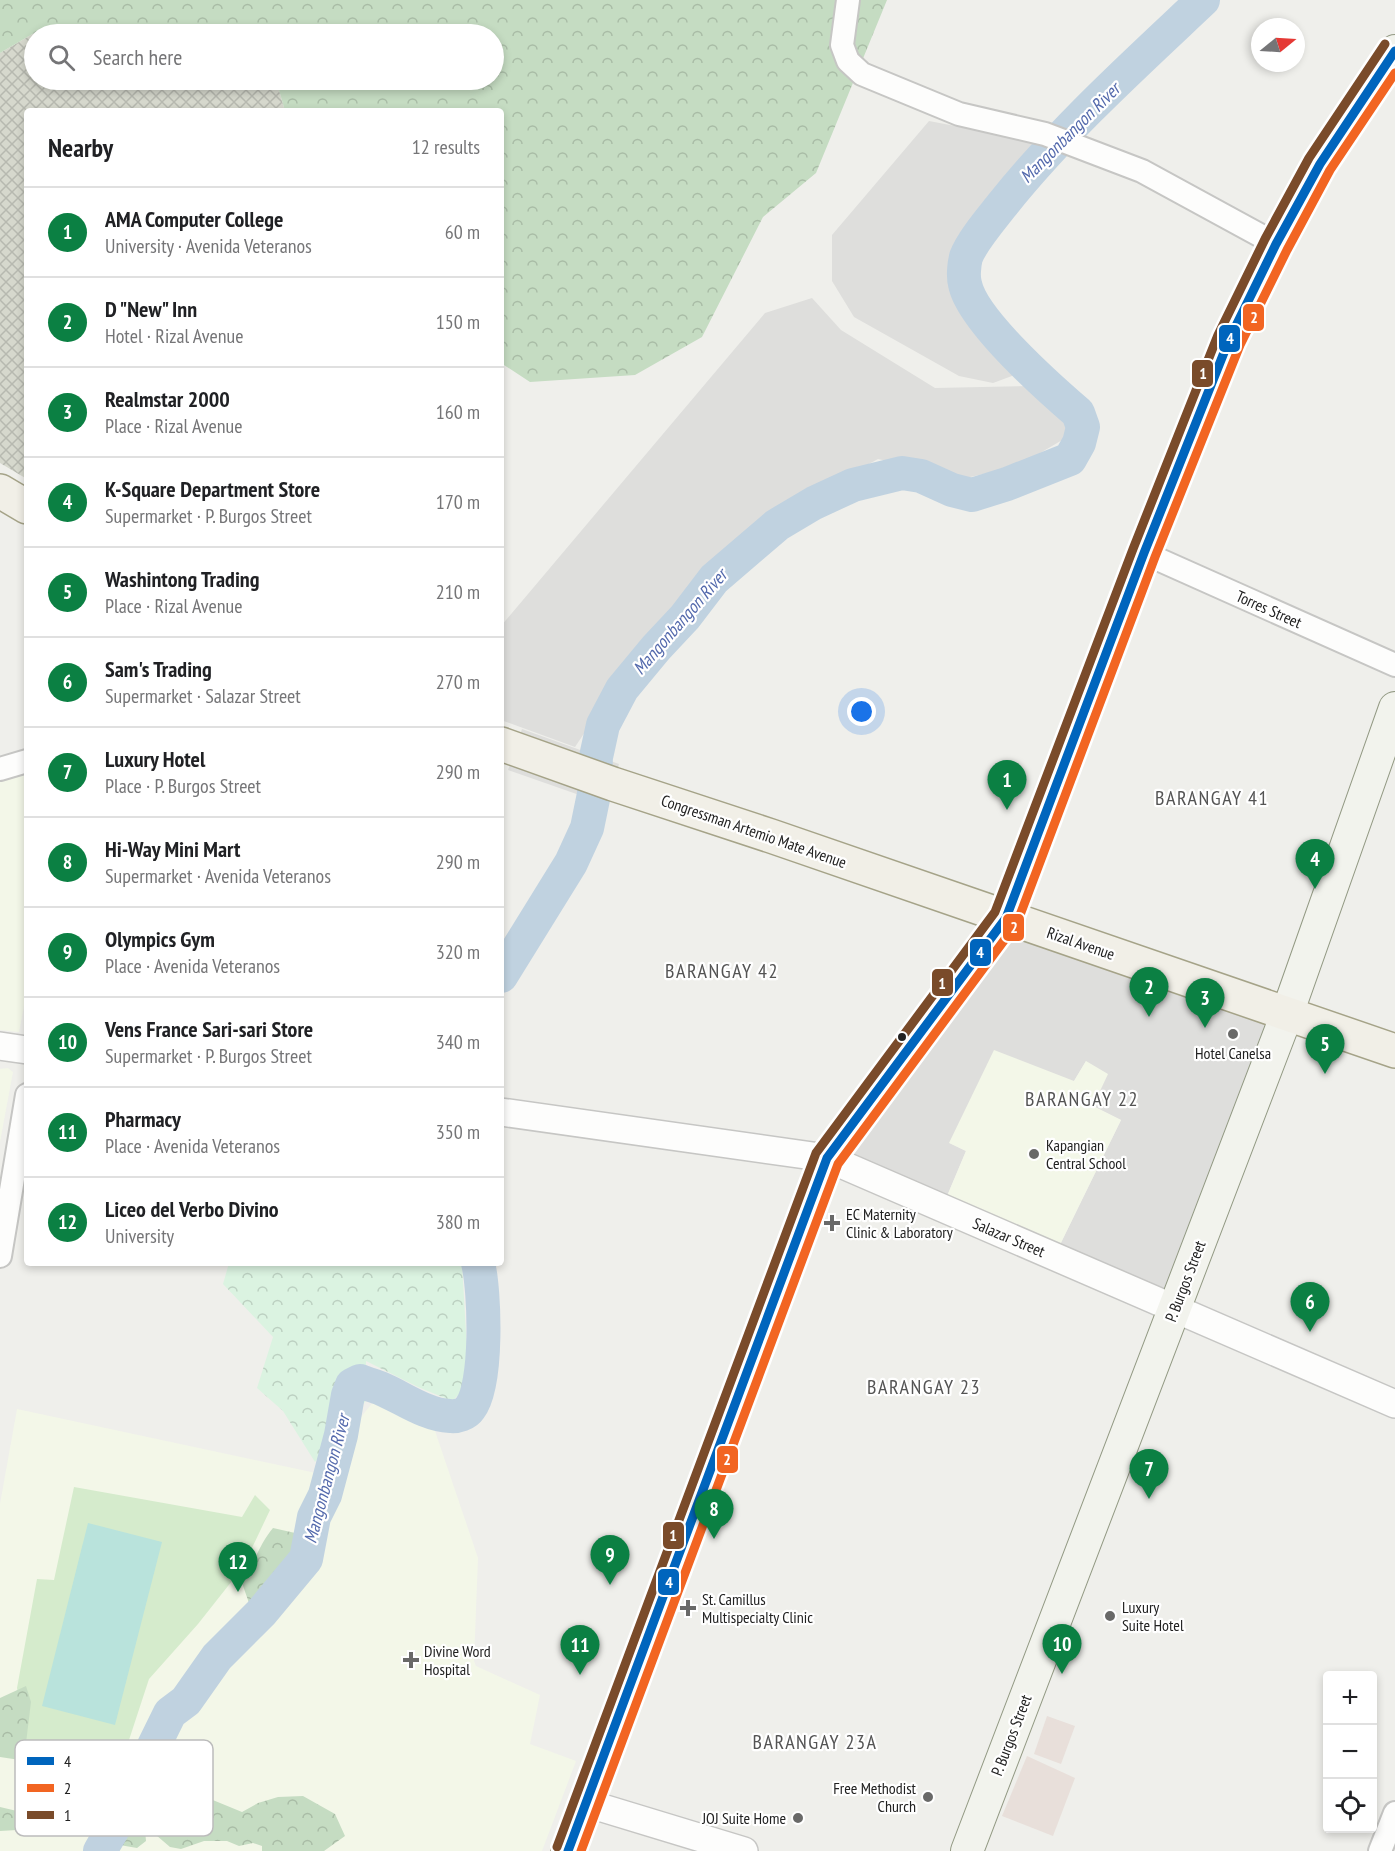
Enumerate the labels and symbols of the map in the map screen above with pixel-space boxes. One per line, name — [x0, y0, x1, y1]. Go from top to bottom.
north arrow — [1251, 18, 1305, 72]
water label: Mangonbangon River — [1015, 76, 1127, 187]
line badge: 2 — [1242, 303, 1265, 332]
text: 2 — [1250, 307, 1258, 327]
line badge: 4 — [1218, 324, 1241, 353]
text: 4 — [1226, 328, 1234, 348]
line badge: 1 — [1191, 359, 1214, 388]
text: 1 — [1199, 363, 1207, 383]
water label: Mangonbangon River — [628, 562, 734, 679]
street label: Torres Street — [1233, 586, 1305, 633]
your location — [847, 697, 876, 726]
pin: 1 — [988, 760, 1026, 810]
district label: BARANGAY 41 — [1155, 785, 1269, 811]
street label: Congressman Artemio Mate Avenue — [659, 790, 849, 872]
pin: 4 — [1296, 840, 1334, 889]
line badge: 2 — [1002, 913, 1025, 942]
text: 2 — [1010, 917, 1018, 937]
street label: Rizal Avenue — [1044, 922, 1118, 964]
line badge: 4 — [969, 938, 992, 967]
text: 4 — [976, 942, 984, 962]
district label: BARANGAY 42 — [665, 958, 779, 984]
line badge: 1 — [931, 968, 954, 997]
pin: 2 — [1130, 968, 1168, 1017]
text: 1 — [938, 973, 946, 993]
pin: 3 — [1186, 978, 1224, 1028]
pin: 5 — [1306, 1024, 1344, 1074]
marker: Hotel Canelsa — [1226, 1027, 1240, 1041]
unlabelled marker — [896, 1031, 908, 1043]
place label: Hotel Canelsa — [1195, 1043, 1271, 1063]
district label: BARANGAY 22 — [1025, 1086, 1139, 1112]
place label: Kapangian Central School — [1046, 1135, 1126, 1173]
marker: Kapangian Central School — [1027, 1147, 1041, 1161]
place label: EC Maternity Clinic & Laboratory — [846, 1204, 953, 1242]
street label: Salazar Street — [970, 1213, 1049, 1261]
marker: EC Maternity Clinic & Laboratory — [823, 1214, 841, 1232]
street label: P. Burgos Street — [1160, 1237, 1210, 1324]
pin: 6 — [1290, 1282, 1330, 1332]
district label: BARANGAY 23 — [867, 1374, 981, 1400]
water label: Mangonbangon River — [298, 1409, 356, 1546]
line badge: 2 — [716, 1445, 739, 1474]
text: 2 — [723, 1449, 731, 1469]
pin: 7 — [1130, 1450, 1168, 1499]
pin: 8 — [694, 1490, 734, 1539]
line badge: 1 — [662, 1521, 685, 1550]
text: 1 — [669, 1525, 677, 1545]
pin: 9 — [590, 1536, 630, 1585]
pin: 12 — [218, 1542, 258, 1592]
line badge: 4 — [657, 1568, 680, 1596]
text: 4 — [665, 1572, 673, 1592]
place label: St. Camillus Multispecialty Clinic — [702, 1589, 813, 1627]
place label: Luxury Suite Hotel — [1122, 1597, 1184, 1635]
marker: St. Camillus Multispecialty Clinic — [679, 1599, 697, 1617]
marker: Luxury Suite Hotel — [1103, 1609, 1117, 1623]
pin: 10 — [1042, 1624, 1082, 1674]
pin: 11 — [560, 1626, 600, 1675]
place label: Divine Word Hospital — [424, 1641, 491, 1679]
marker: Divine Word Hospital — [402, 1651, 420, 1669]
street label: P. Burgos Street — [986, 1691, 1036, 1778]
district label: BARANGAY 23A — [753, 1729, 877, 1755]
legend — [15, 1740, 213, 1836]
text: 4 — [64, 1751, 71, 1771]
text: 2 — [64, 1778, 71, 1798]
place label: Free Methodist Church — [833, 1778, 917, 1816]
marker: Free Methodist Church — [921, 1790, 935, 1804]
text: 1 — [64, 1805, 71, 1825]
place label: JOJ Suite Home — [701, 1808, 786, 1828]
marker: JOJ Suite Home — [791, 1811, 805, 1825]

